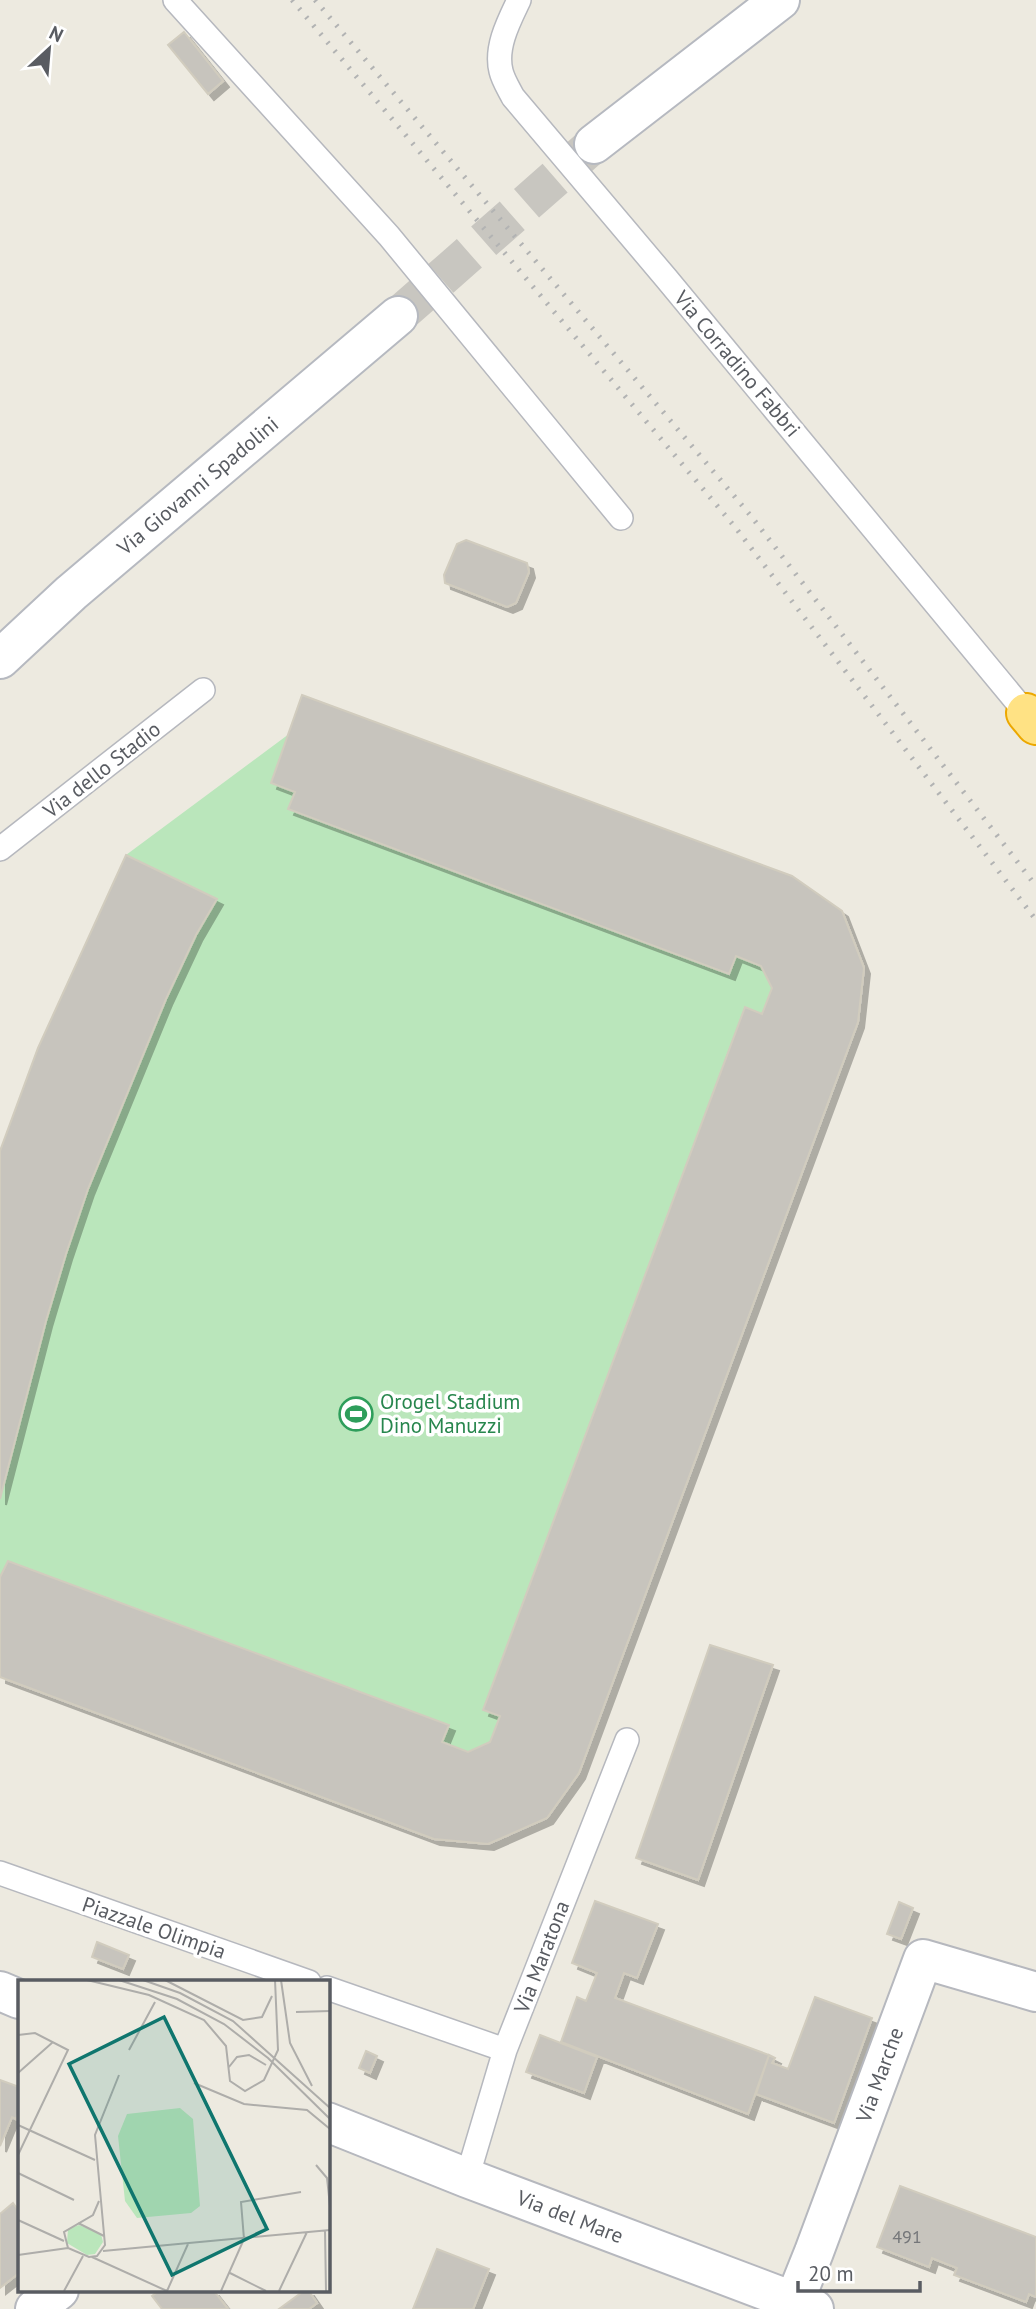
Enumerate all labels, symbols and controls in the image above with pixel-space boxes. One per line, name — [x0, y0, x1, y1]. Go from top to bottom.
north arrow — [14, 14, 84, 84]
text: N — [46, 20, 67, 47]
street label: Via Corradino Fabbri — [668, 284, 806, 442]
street label: Via Giovanni Spadolini — [111, 410, 284, 562]
street label: Via dello Stadio — [37, 715, 166, 824]
place label: Orogel Stadium Dino Manuzzi — [380, 1388, 520, 1439]
sports icon: Orogel Stadium Dino Manuzzi — [337, 1395, 375, 1433]
street label: Piazzale Olimpia — [79, 1890, 229, 1965]
street label: Via Maratona — [507, 1897, 575, 2018]
inset map — [18, 1980, 329, 2292]
street label: Via Marche — [850, 2024, 909, 2127]
street label: Via del Mare — [512, 2183, 627, 2249]
house number: 491 — [892, 2225, 922, 2248]
scale bar — [798, 2250, 920, 2294]
text: 20 m — [808, 2260, 854, 2287]

